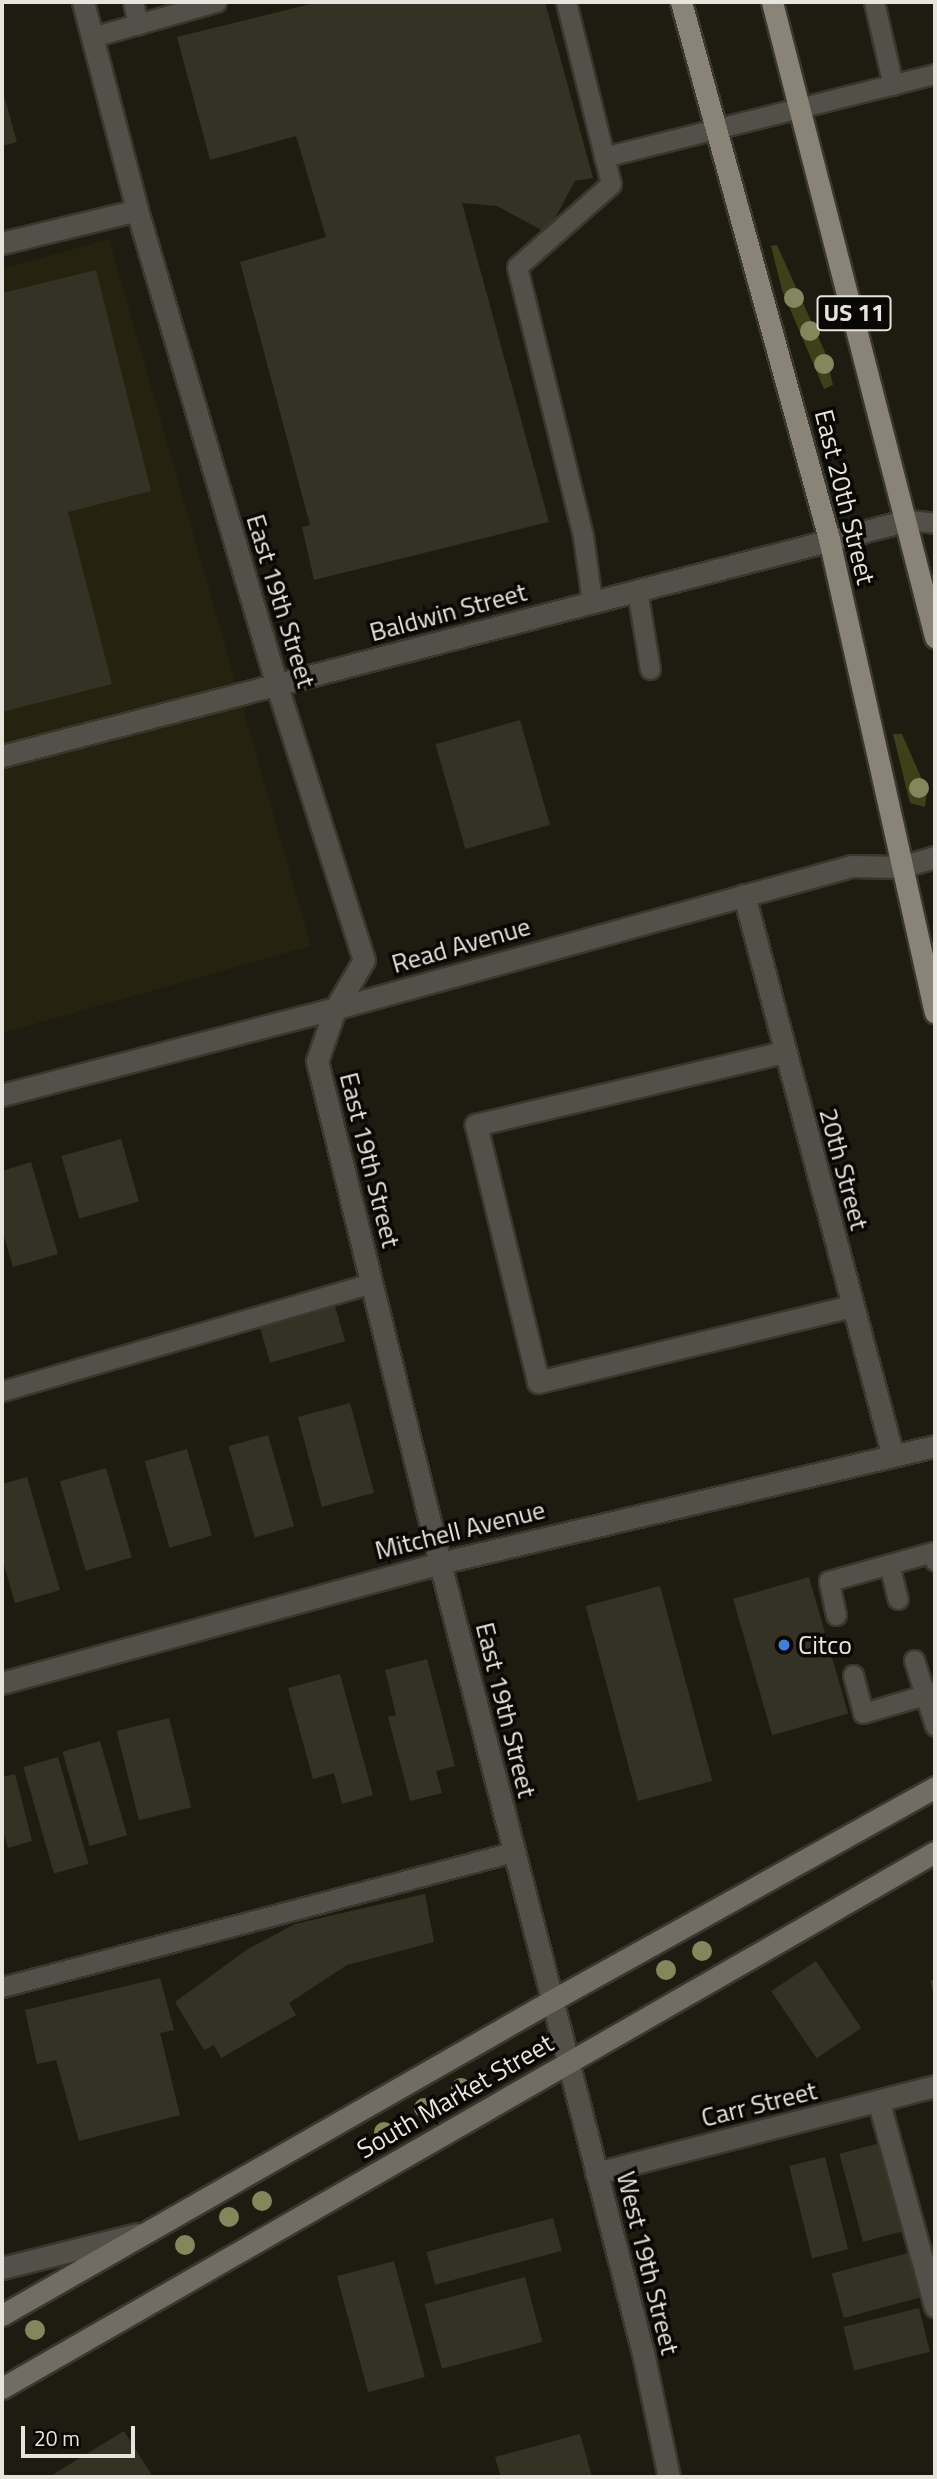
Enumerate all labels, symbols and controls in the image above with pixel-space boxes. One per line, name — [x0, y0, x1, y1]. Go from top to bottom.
road number: US 11 — [816, 292, 892, 334]
street label: East 20th Street — [808, 406, 882, 588]
street label: East 19th Street — [240, 511, 322, 691]
street label: Baldwin Street — [366, 576, 530, 648]
street label: Read Avenue — [388, 910, 534, 980]
street label: East 19th Street — [333, 1069, 407, 1251]
street label: 20th Street — [813, 1105, 875, 1233]
street label: Mitchell Avenue — [372, 1494, 548, 1566]
street label: East 19th Street — [469, 1619, 543, 1801]
place label: Citco — [798, 1629, 852, 1661]
marker: Citco — [776, 1637, 792, 1653]
street label: South Market Street — [351, 2027, 559, 2165]
street label: Carr Street — [698, 2075, 820, 2133]
street label: West 19th Street — [610, 2168, 686, 2358]
scale bar — [24, 2412, 138, 2456]
text: 20 m — [34, 2422, 80, 2454]

